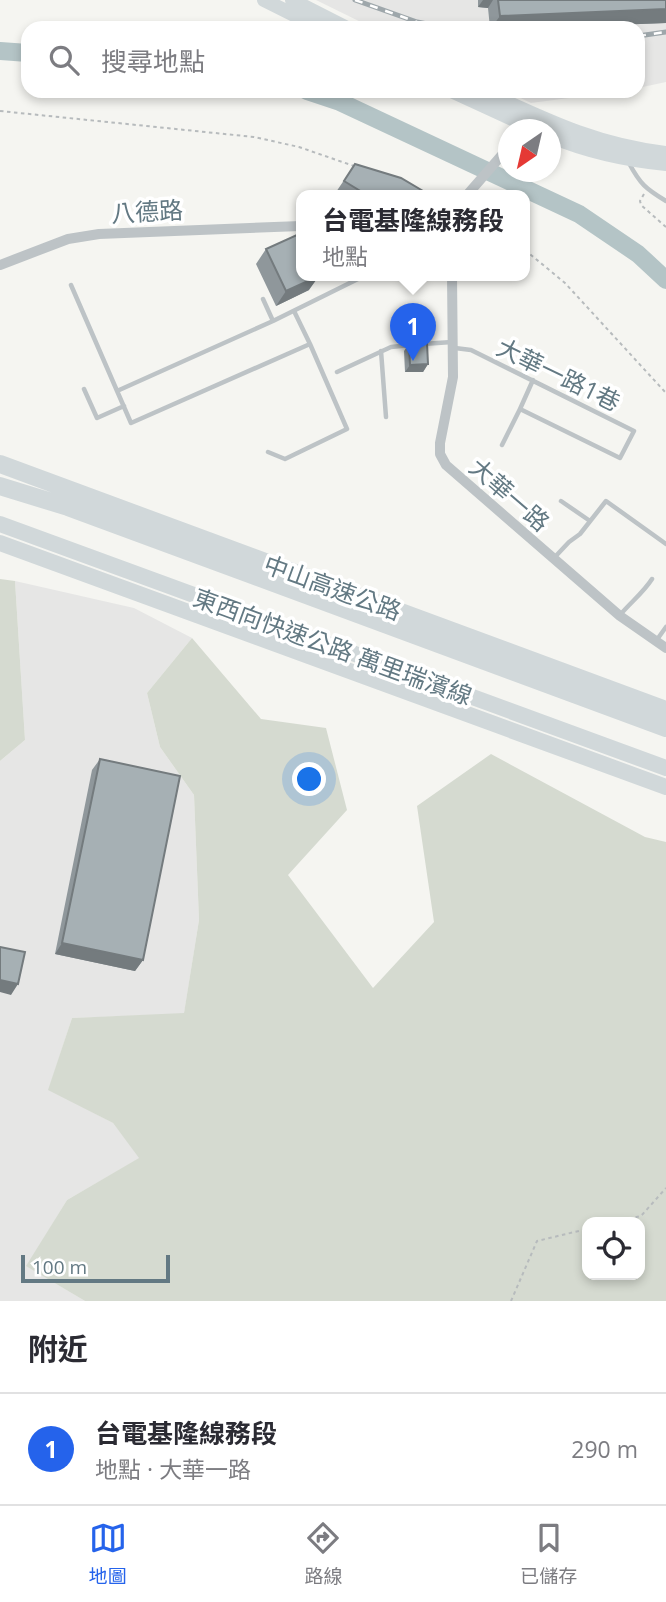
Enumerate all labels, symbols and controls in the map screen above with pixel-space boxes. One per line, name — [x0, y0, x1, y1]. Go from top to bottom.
search box — [21, 21, 645, 98]
icon: search — [45, 41, 83, 79]
text: 搜尋地點 — [101, 43, 205, 79]
north arrow — [498, 119, 561, 182]
popup — [296, 190, 530, 281]
street label: 八德路 — [110, 193, 184, 229]
text: 台電基隆線務段 — [322, 202, 504, 238]
text: 地點 — [322, 240, 368, 272]
pin: 1 — [390, 303, 436, 361]
street label: 大華一路1巷 — [492, 330, 626, 418]
street label: 大華一路 — [463, 450, 557, 538]
street label: 中山高速公路 — [260, 547, 406, 627]
street label: 東西向快速公路 萬里瑞濱線 — [189, 580, 477, 712]
your location — [292, 762, 326, 796]
map controls — [582, 1217, 645, 1280]
button: locate — [582, 1217, 645, 1280]
scale bar — [21, 1252, 170, 1284]
text: 100 m — [32, 1254, 87, 1280]
text: 附近 — [28, 1328, 88, 1369]
text: 台電基隆線務段 — [95, 1415, 277, 1451]
text: 1 — [44, 1433, 58, 1465]
text: 290 m — [571, 1433, 638, 1465]
text: 地點 · 大華一路 — [95, 1453, 251, 1485]
tab: 地圖 — [89, 1519, 127, 1589]
tab: 路線 — [304, 1519, 342, 1589]
tab: 已儲存 — [520, 1519, 577, 1589]

